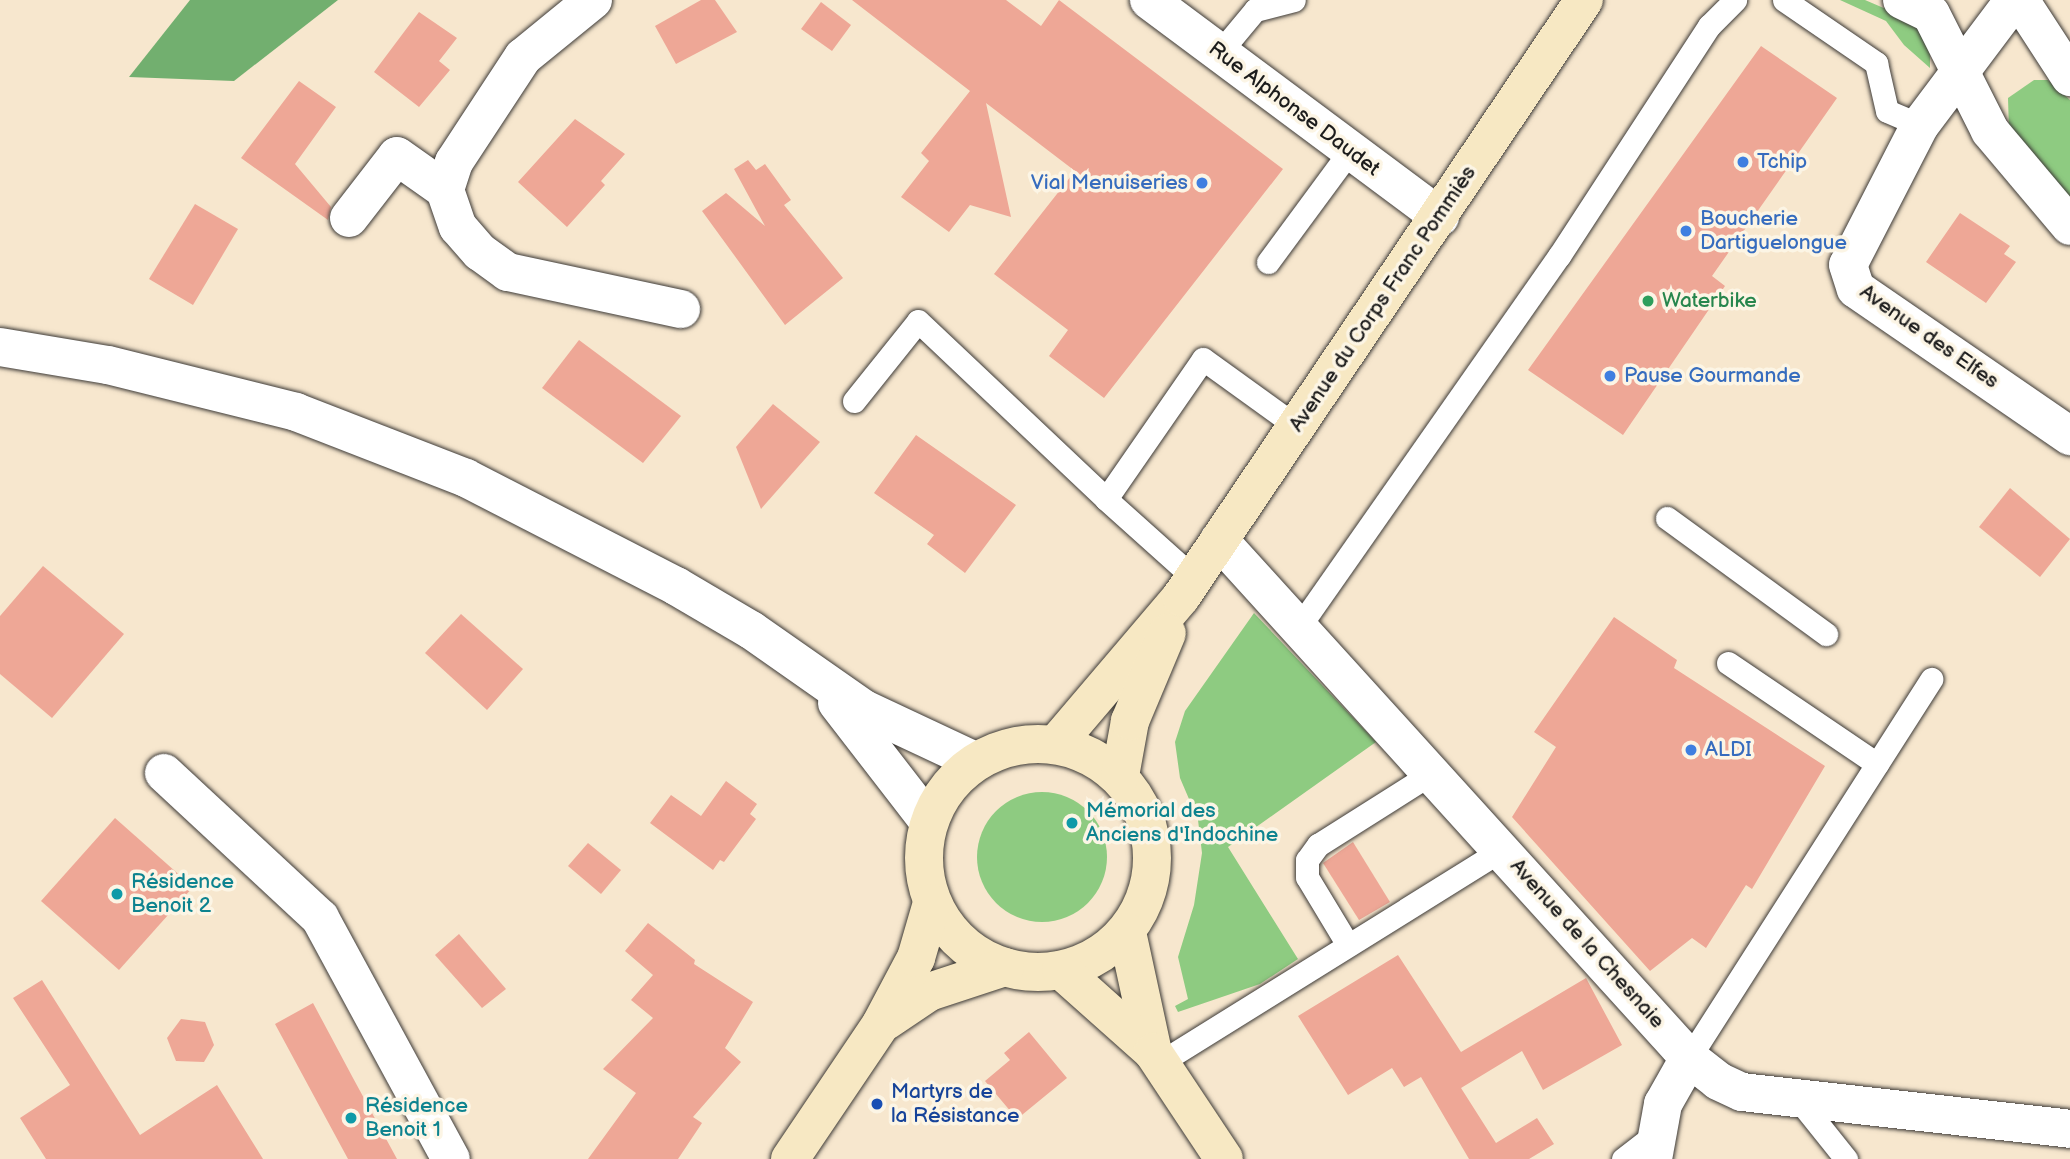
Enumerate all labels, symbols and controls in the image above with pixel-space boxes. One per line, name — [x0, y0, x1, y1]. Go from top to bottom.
street label: Rue Alphonse Daudet — [1203, 36, 1385, 182]
place label: Tchip — [1757, 149, 1807, 175]
marker: Tchip — [1735, 154, 1751, 170]
street label: Avenue du Corps Franc Pommiès — [1284, 161, 1482, 437]
place label: Vial Menuiseries — [1031, 170, 1188, 196]
marker: Vial Menuiseries — [1194, 175, 1210, 191]
place label: Boucherie Dartiguelongue — [1700, 206, 1847, 256]
marker: Boucherie Dartiguelongue — [1678, 223, 1694, 239]
street label: Avenue des Elfes — [1855, 280, 2003, 394]
place label: Waterbike — [1662, 288, 1757, 314]
marker: Waterbike — [1640, 293, 1656, 309]
place label: Pause Gourmande — [1624, 363, 1801, 389]
marker: Pause Gourmande — [1602, 368, 1618, 384]
place label: ALDI — [1705, 737, 1752, 763]
marker: ALDI — [1683, 742, 1699, 758]
place label: Mémorial des Anciens d'Indochine — [1086, 798, 1278, 848]
marker: Mémorial des Anciens d'Indochine — [1064, 815, 1080, 831]
street label: Avenue de la Chesnaie — [1504, 854, 1670, 1034]
place label: Résidence Benoit 2 — [131, 869, 234, 919]
marker: Résidence Benoit 2 — [109, 886, 125, 902]
place label: Martyrs de la Résistance — [891, 1079, 1020, 1129]
place label: Résidence Benoit 1 — [365, 1093, 468, 1143]
marker: Martyrs de la Résistance — [869, 1096, 885, 1112]
marker: Résidence Benoit 1 — [343, 1110, 359, 1126]

